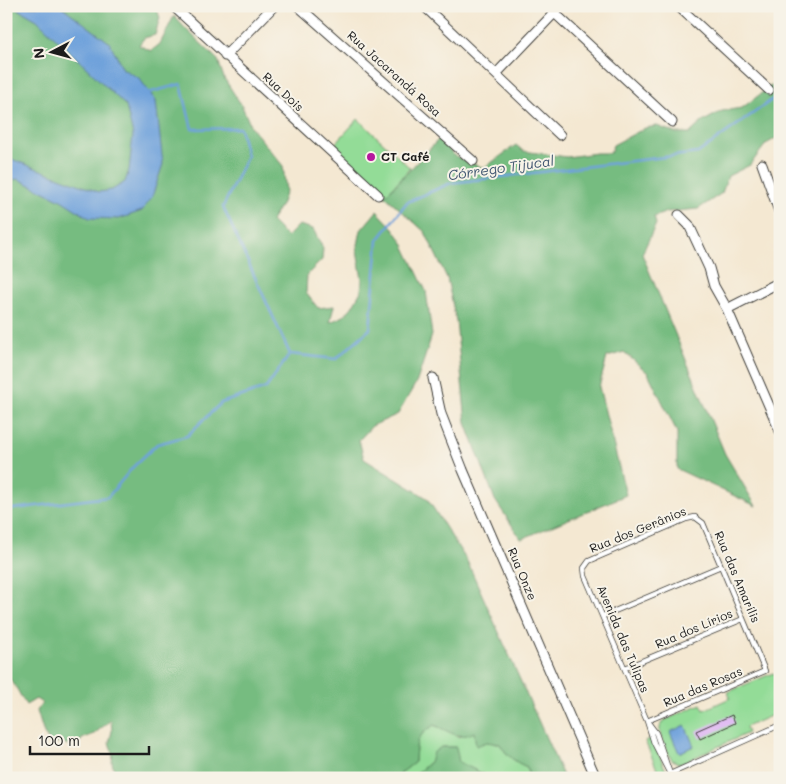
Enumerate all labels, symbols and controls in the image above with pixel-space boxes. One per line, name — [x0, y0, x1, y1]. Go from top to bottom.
street label: Rua Jacarandá Rosa — [344, 27, 445, 120]
north arrow — [28, 28, 78, 78]
text: N — [29, 47, 49, 60]
street label: Rua Dois — [260, 68, 308, 114]
place label: CT Café — [381, 148, 429, 164]
marker: CT Café — [365, 151, 377, 163]
water label: Córrego Tijucal — [447, 151, 556, 184]
street label: Rua dos Gerânios — [587, 502, 689, 556]
street label: Rua das Amarílis — [711, 528, 764, 625]
street label: Rua Onze — [505, 545, 541, 602]
street label: Avenida das Tulipas — [594, 582, 654, 695]
street label: Rua dos Lírios — [652, 604, 735, 652]
street label: Rua das Rosas — [661, 662, 745, 710]
scale bar — [30, 724, 149, 756]
text: 100 m — [38, 730, 80, 750]

